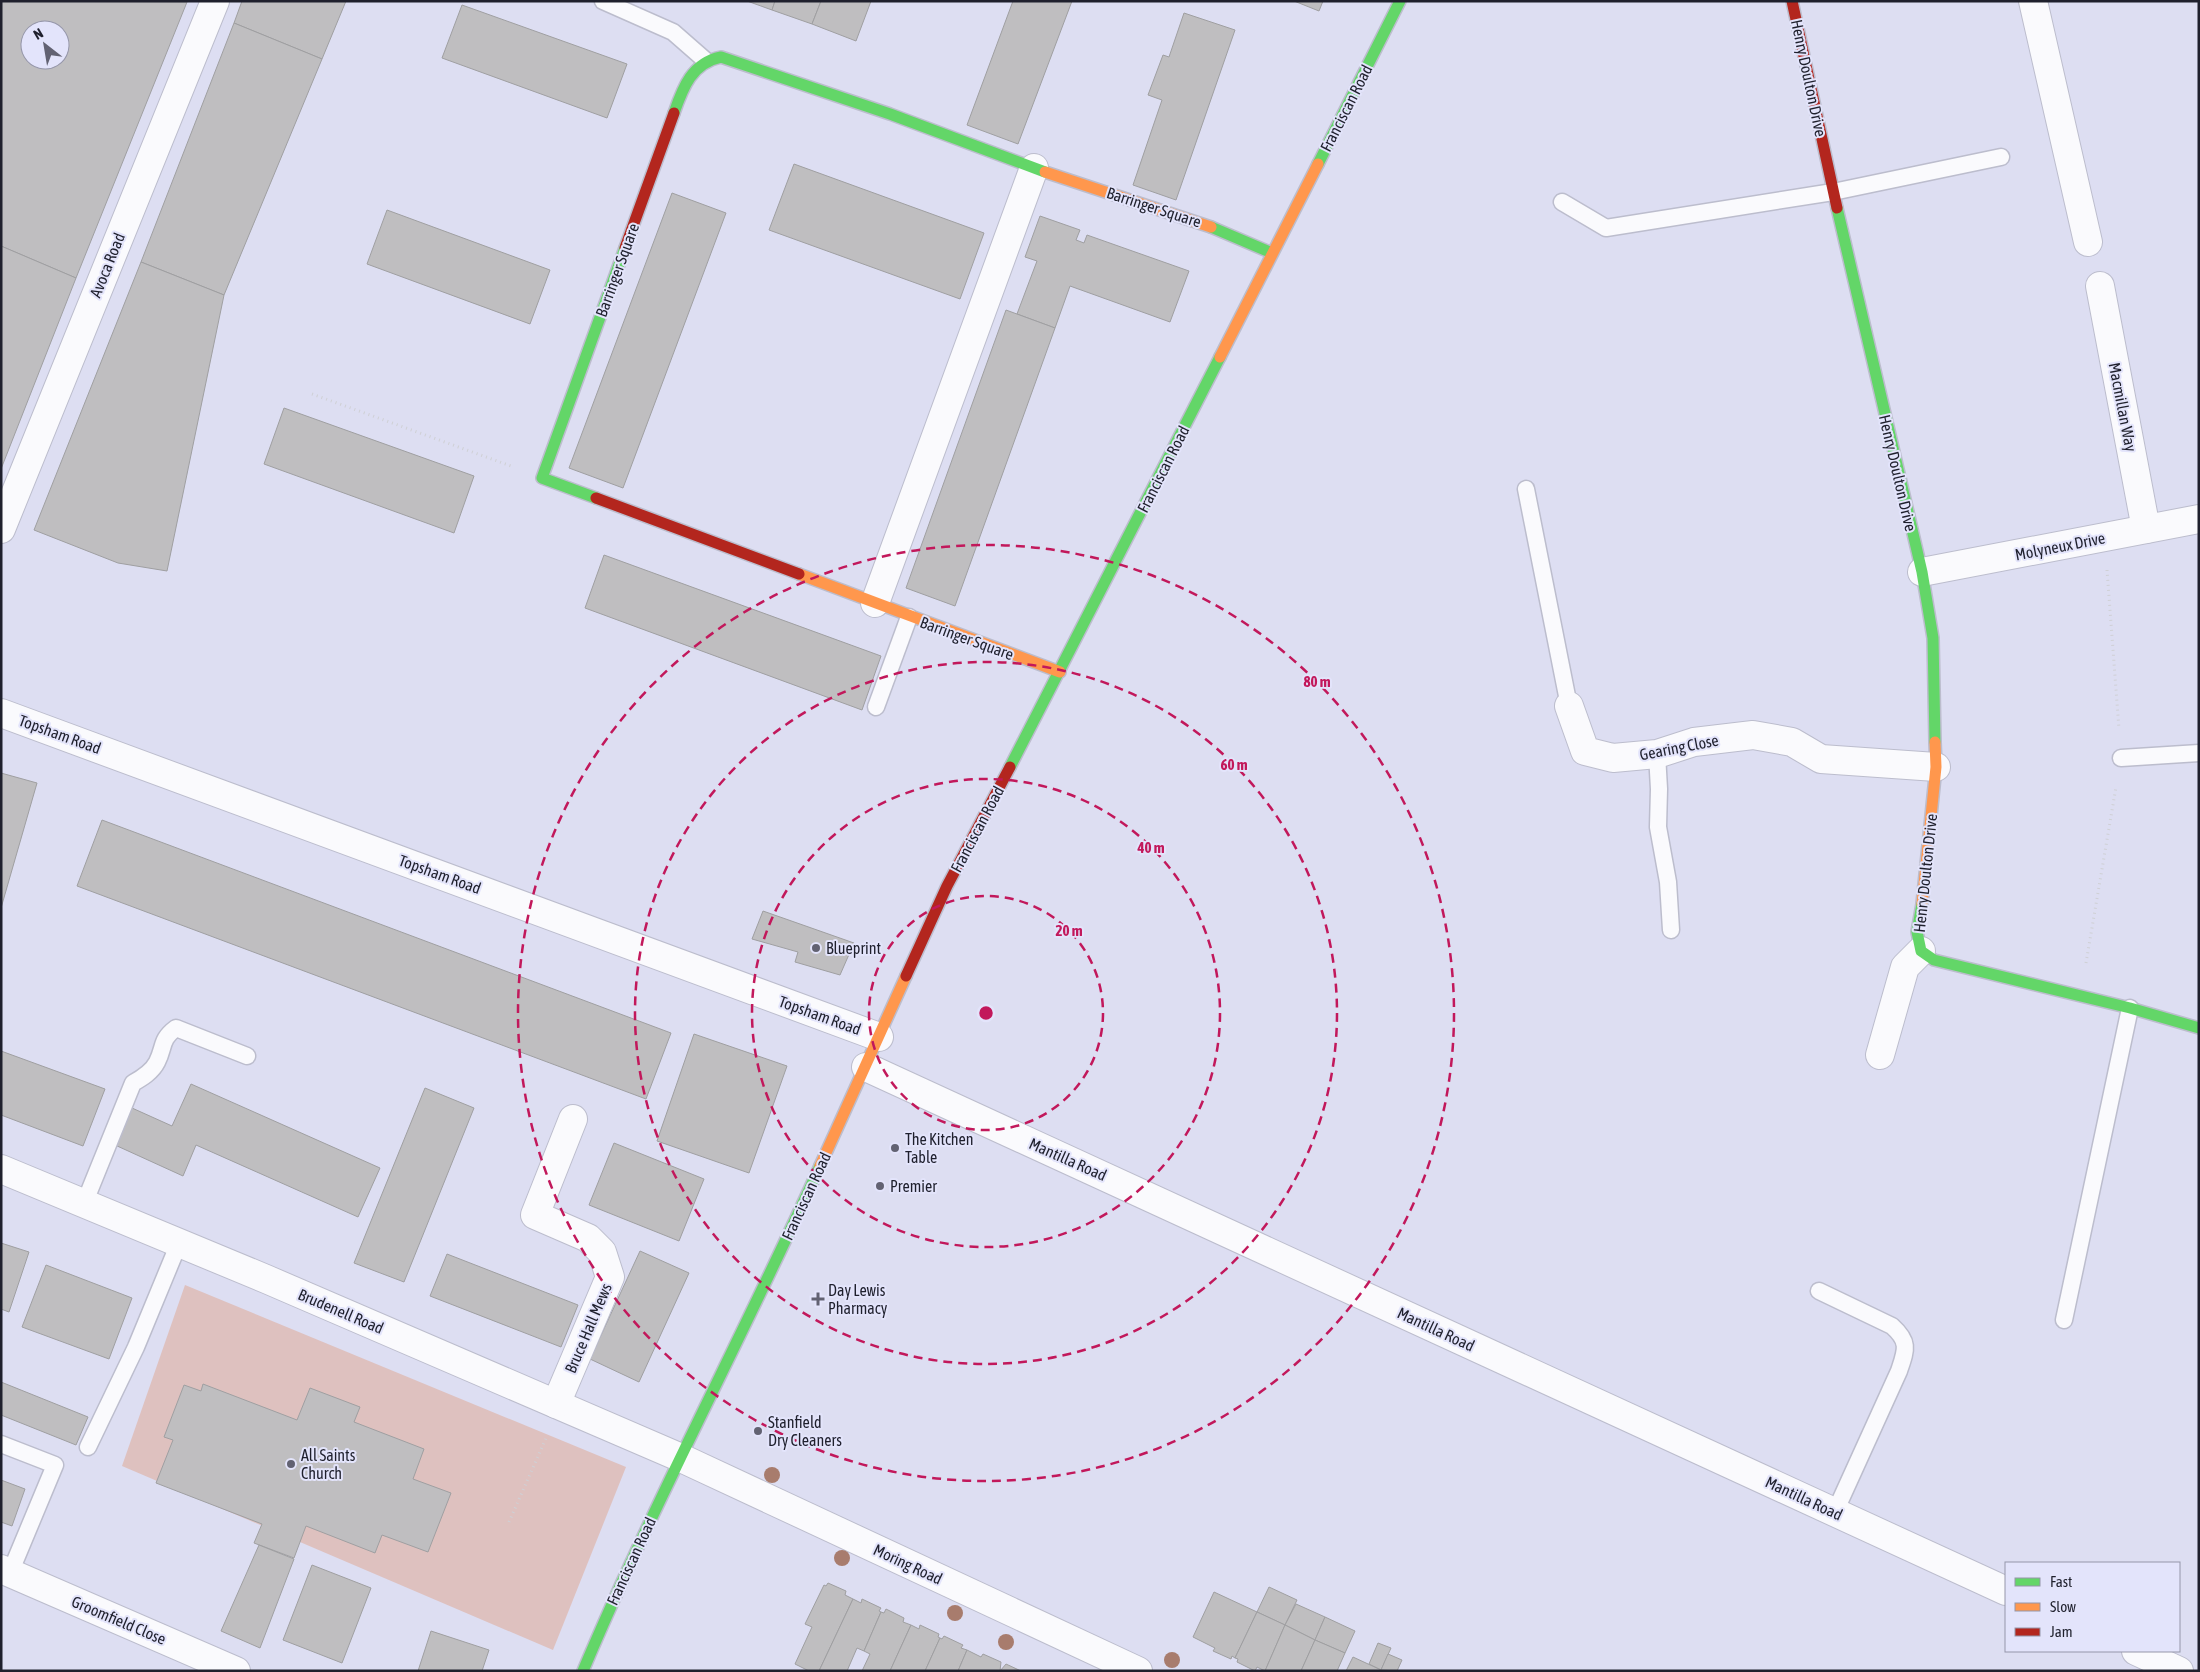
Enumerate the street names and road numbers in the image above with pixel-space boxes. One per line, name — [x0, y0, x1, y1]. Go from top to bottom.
street label: Henry Doulton Drive — [1787, 18, 1830, 138]
street label: Franciscan Road — [1316, 62, 1376, 154]
street label: Barringer Square — [1104, 183, 1203, 232]
street label: Barringer Square — [592, 221, 643, 320]
street label: Avoca Road — [86, 230, 128, 300]
street label: Macmillan Way — [2105, 361, 2141, 454]
street label: Henry Doulton Drive — [1875, 413, 1920, 533]
street label: Franciscan Road — [1133, 423, 1193, 515]
street label: Molyneux Drive — [2013, 528, 2107, 565]
street label: Barringer Square — [917, 613, 1016, 664]
street label: Topsham Road — [16, 711, 104, 758]
street label: Gearing Close — [1638, 731, 1720, 764]
street label: Franciscan Road — [947, 783, 1007, 875]
street label: Henry Doulton Drive — [1910, 813, 1941, 933]
street label: Topsham Road — [396, 851, 484, 898]
street label: Topsham Road — [776, 992, 864, 1039]
street label: Mantilla Road — [1026, 1134, 1110, 1184]
street label: Franciscan Road — [778, 1149, 834, 1243]
street label: Bruce Hall Mews — [561, 1280, 615, 1376]
street label: Brudenell Road — [296, 1285, 386, 1337]
street label: Mantilla Road — [1395, 1303, 1477, 1355]
street label: Mantilla Road — [1763, 1472, 1845, 1524]
street label: Franciscan Road — [603, 1514, 659, 1608]
street label: Moring Road — [870, 1540, 945, 1589]
street label: Groomfield Close — [69, 1592, 169, 1648]

